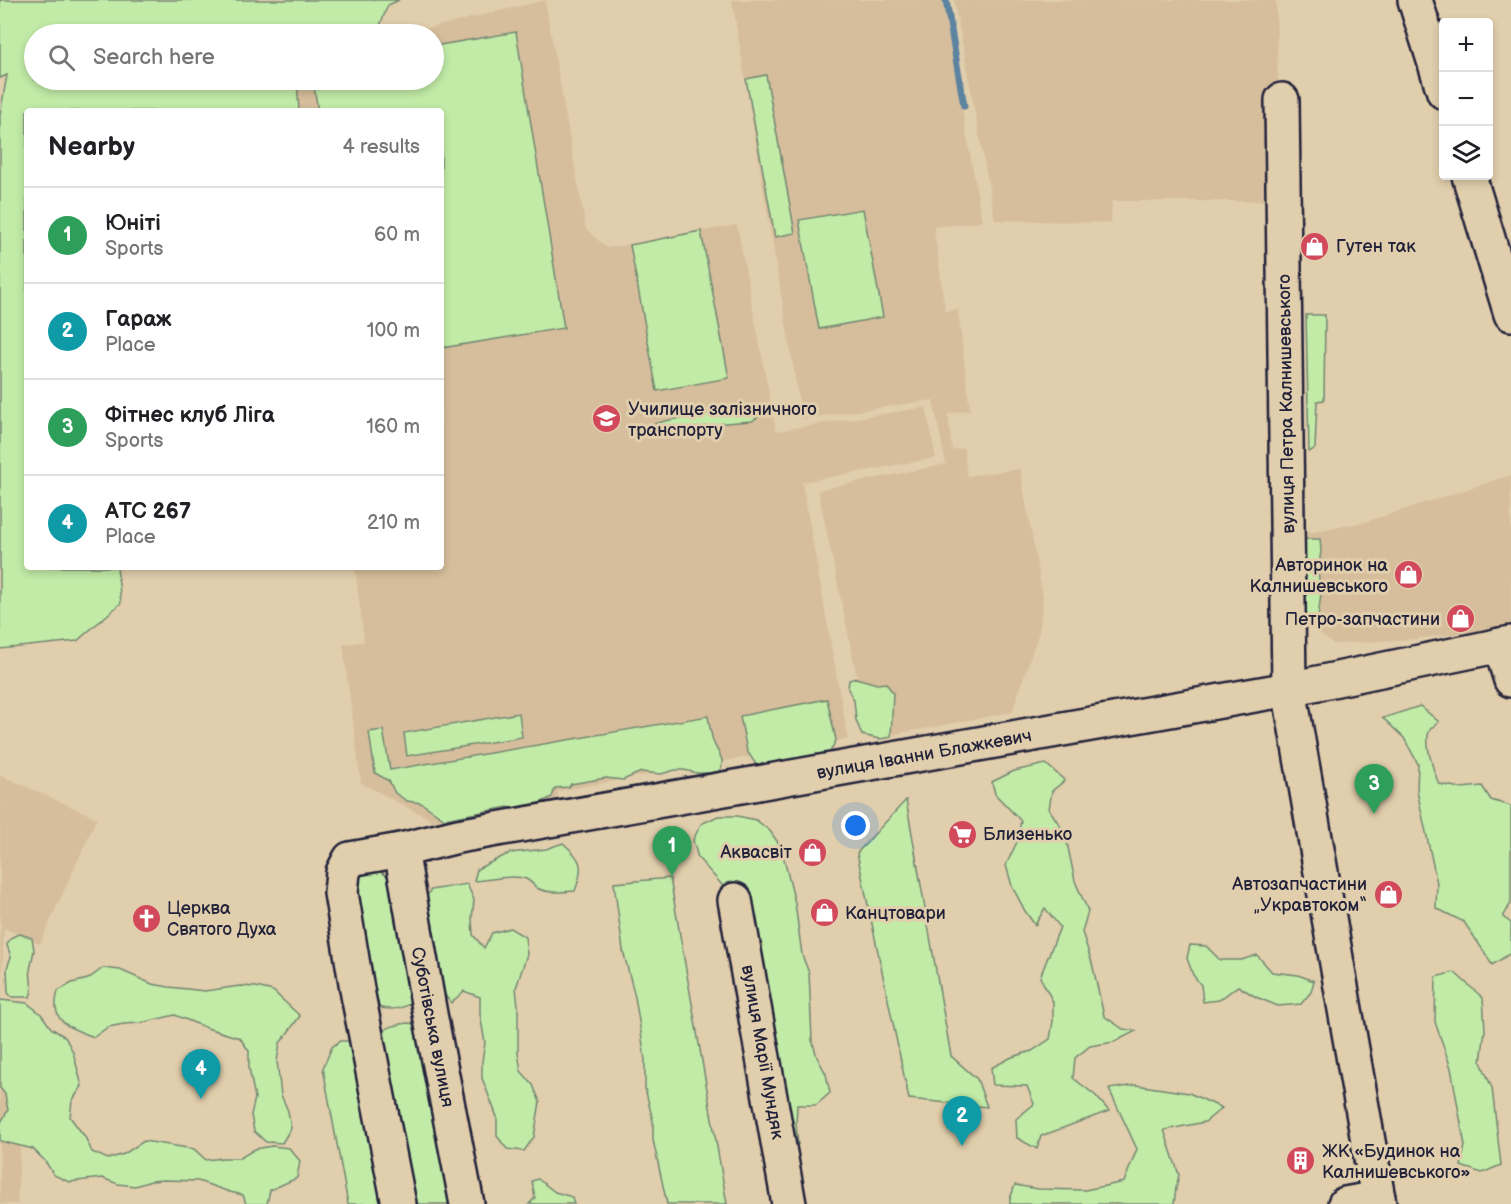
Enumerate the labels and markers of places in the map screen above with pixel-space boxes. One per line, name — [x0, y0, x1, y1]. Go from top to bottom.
shop icon: Гутен так — [1299, 230, 1331, 262]
place label: Гутен так — [1336, 236, 1416, 257]
place label: Училище залізничного транспорту — [628, 399, 817, 441]
school or university icon: Училище залізничного транспорту — [591, 403, 623, 435]
place label: Авторинок на Калнишевського — [1250, 555, 1388, 597]
shop icon: Авторинок на Калнишевського — [1393, 559, 1425, 591]
shop icon: Петро-запчастини — [1445, 603, 1477, 635]
place label: Петро-запчастини — [1285, 609, 1440, 630]
pin: 3 — [1354, 764, 1394, 814]
supermarket icon: Близенько — [946, 818, 978, 850]
place label: Близенько — [983, 824, 1072, 845]
pin: 1 — [652, 826, 692, 876]
shop icon: Аквасвіт — [797, 836, 829, 868]
place label: Аквасвіт — [719, 842, 793, 863]
place label: Автозапчастини „Укравтоком“ — [1231, 874, 1367, 916]
shop icon: Автозапчастини „Укравтоком“ — [1372, 878, 1404, 910]
shop icon: Канцтовари — [808, 897, 840, 929]
place label: Церква Святого Духа — [167, 898, 277, 940]
church icon: Церква Святого Духа — [130, 902, 162, 934]
place label: Канцтовари — [845, 903, 946, 924]
pin: 4 — [182, 1050, 220, 1099]
pin: 2 — [942, 1096, 982, 1146]
place label: ЖК «Будинок на Калнишевського» — [1322, 1141, 1470, 1183]
building icon: ЖК «Будинок на Калнишевського» — [1285, 1145, 1317, 1177]

